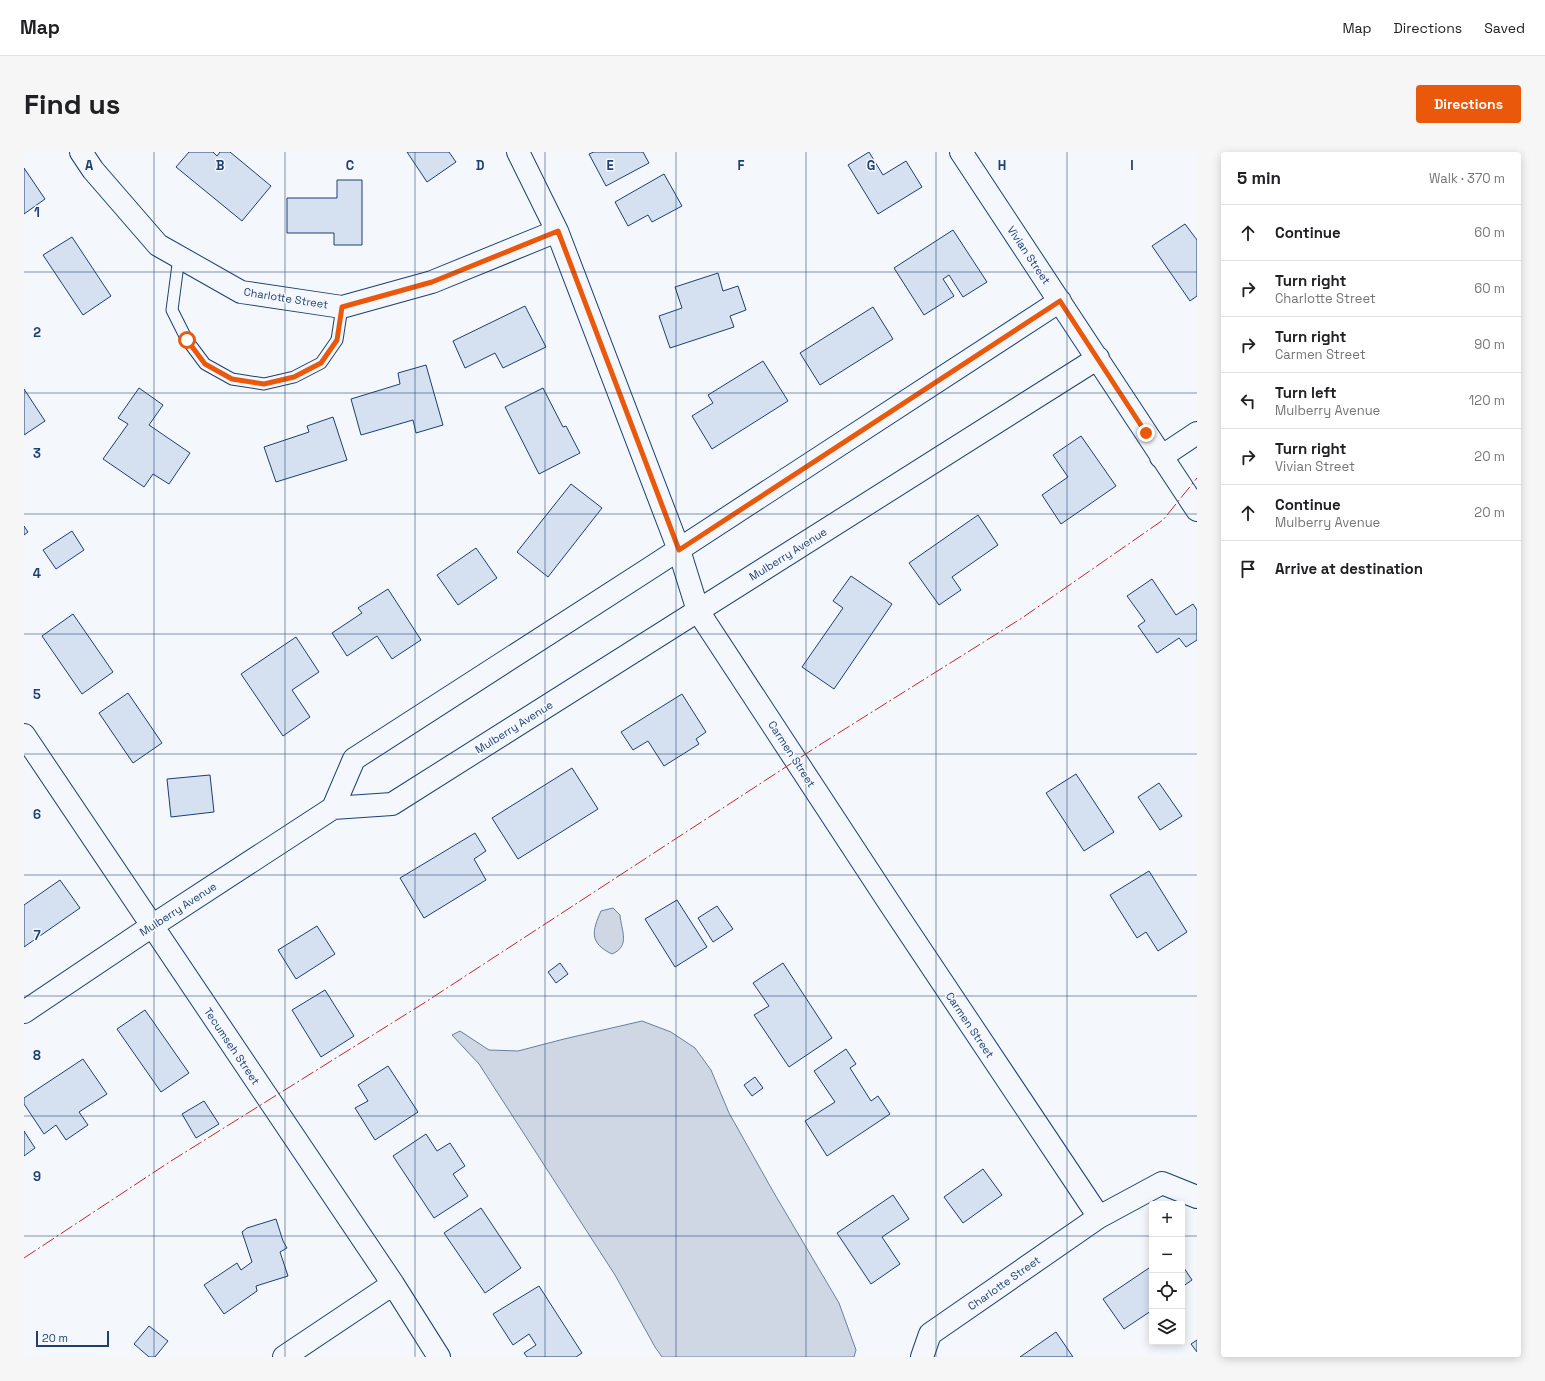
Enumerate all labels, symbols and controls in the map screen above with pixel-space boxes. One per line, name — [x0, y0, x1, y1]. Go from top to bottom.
text: Map — [20, 15, 60, 40]
text: Map — [1342, 19, 1372, 37]
text: Directions — [1394, 19, 1462, 37]
text: Saved — [1484, 19, 1525, 37]
button: Directions — [1416, 85, 1521, 123]
text: Find us — [24, 86, 121, 122]
text: A — [85, 157, 94, 174]
text: B — [216, 157, 225, 174]
text: C — [346, 157, 354, 174]
text: D — [476, 157, 485, 174]
text: E — [606, 157, 614, 174]
text: F — [738, 157, 745, 174]
text: G — [867, 157, 875, 174]
text: H — [998, 157, 1006, 174]
text: I — [1130, 157, 1134, 174]
text: 5 min — [1237, 167, 1281, 189]
text: Walk · 370 m — [1429, 170, 1505, 187]
text: 1 — [34, 204, 40, 221]
icon: ahead — [1237, 222, 1259, 244]
street label: Vivian Street — [1004, 223, 1054, 287]
text: Continue — [1275, 223, 1341, 242]
text: 60 m — [1474, 224, 1505, 241]
text: Turn right — [1275, 271, 1346, 290]
icon: right — [1237, 278, 1259, 300]
text: 60 m — [1474, 280, 1505, 297]
street label: Charlotte Street — [243, 284, 329, 312]
text: Charlotte Street — [1275, 290, 1376, 307]
text: 2 — [33, 324, 41, 341]
text: Turn right — [1275, 327, 1346, 346]
route start — [178, 331, 196, 349]
icon: right — [1237, 334, 1259, 356]
text: 90 m — [1474, 336, 1505, 353]
text: Carmen Street — [1275, 346, 1366, 363]
text: Turn left — [1275, 383, 1337, 402]
icon: left — [1237, 390, 1259, 412]
text: 120 m — [1469, 392, 1505, 409]
text: Mulberry Avenue — [1275, 402, 1380, 419]
route end — [1137, 424, 1155, 442]
text: Turn right — [1275, 439, 1346, 458]
text: 3 — [33, 445, 41, 462]
icon: right — [1237, 446, 1259, 468]
text: 20 m — [1474, 448, 1505, 465]
text: Vivian Street — [1275, 458, 1355, 475]
text: Continue — [1275, 495, 1341, 514]
icon: ahead — [1237, 502, 1259, 524]
text: 20 m — [1474, 504, 1505, 521]
text: Mulberry Avenue — [1275, 514, 1380, 531]
street label: Mulberry Avenue — [747, 524, 829, 584]
icon: arrive — [1237, 558, 1259, 580]
text: Arrive at destination — [1275, 559, 1423, 578]
text: 4 — [33, 565, 41, 582]
text: 5 — [33, 686, 41, 703]
street label: Mulberry Avenue — [473, 697, 555, 757]
street label: Carmen Street — [765, 718, 819, 790]
text: 6 — [33, 806, 41, 823]
street label: Mulberry Avenue — [137, 879, 219, 939]
text: 7 — [33, 927, 41, 944]
street label: Carmen Street — [943, 989, 997, 1061]
street label: Tecumseh Street — [201, 1005, 263, 1087]
text: 8 — [33, 1047, 41, 1064]
text: 9 — [33, 1168, 41, 1185]
map controls — [1149, 1201, 1185, 1345]
button: + — [1149, 1201, 1185, 1237]
button: − — [1149, 1237, 1185, 1273]
street label: Charlotte Street — [965, 1253, 1043, 1313]
button: locate — [1149, 1273, 1185, 1309]
button: layers — [1149, 1309, 1185, 1345]
scale bar — [36, 1329, 109, 1348]
text: 20 m — [42, 1331, 68, 1345]

